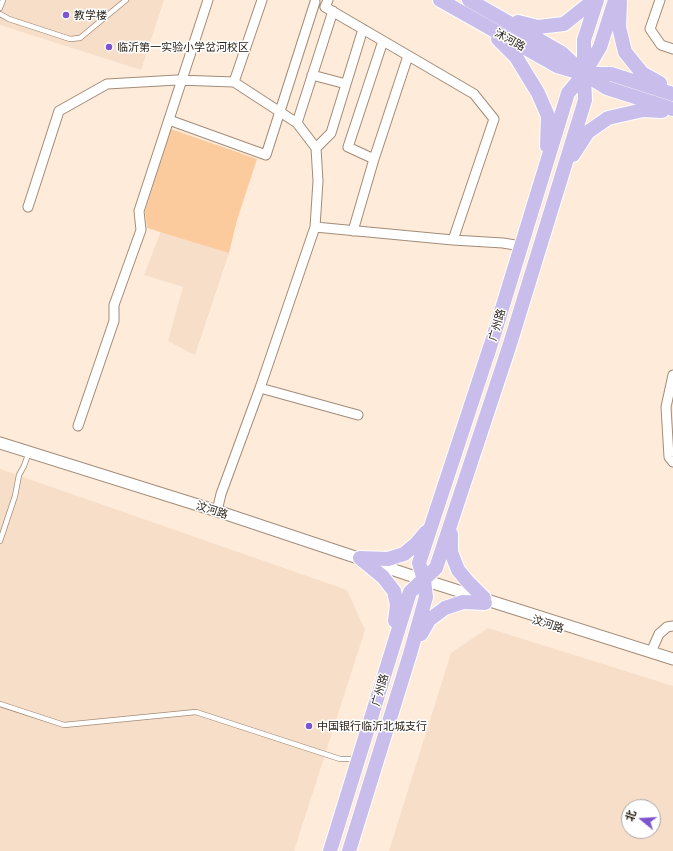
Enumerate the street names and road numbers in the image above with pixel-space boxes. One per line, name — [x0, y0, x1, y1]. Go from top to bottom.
street label: 沭河路 — [492, 26, 528, 54]
street label: 广州路 — [486, 307, 508, 343]
street label: 汶河路 — [194, 499, 230, 521]
street label: 汶河路 — [530, 613, 566, 635]
street label: 广州路 — [369, 672, 391, 708]

